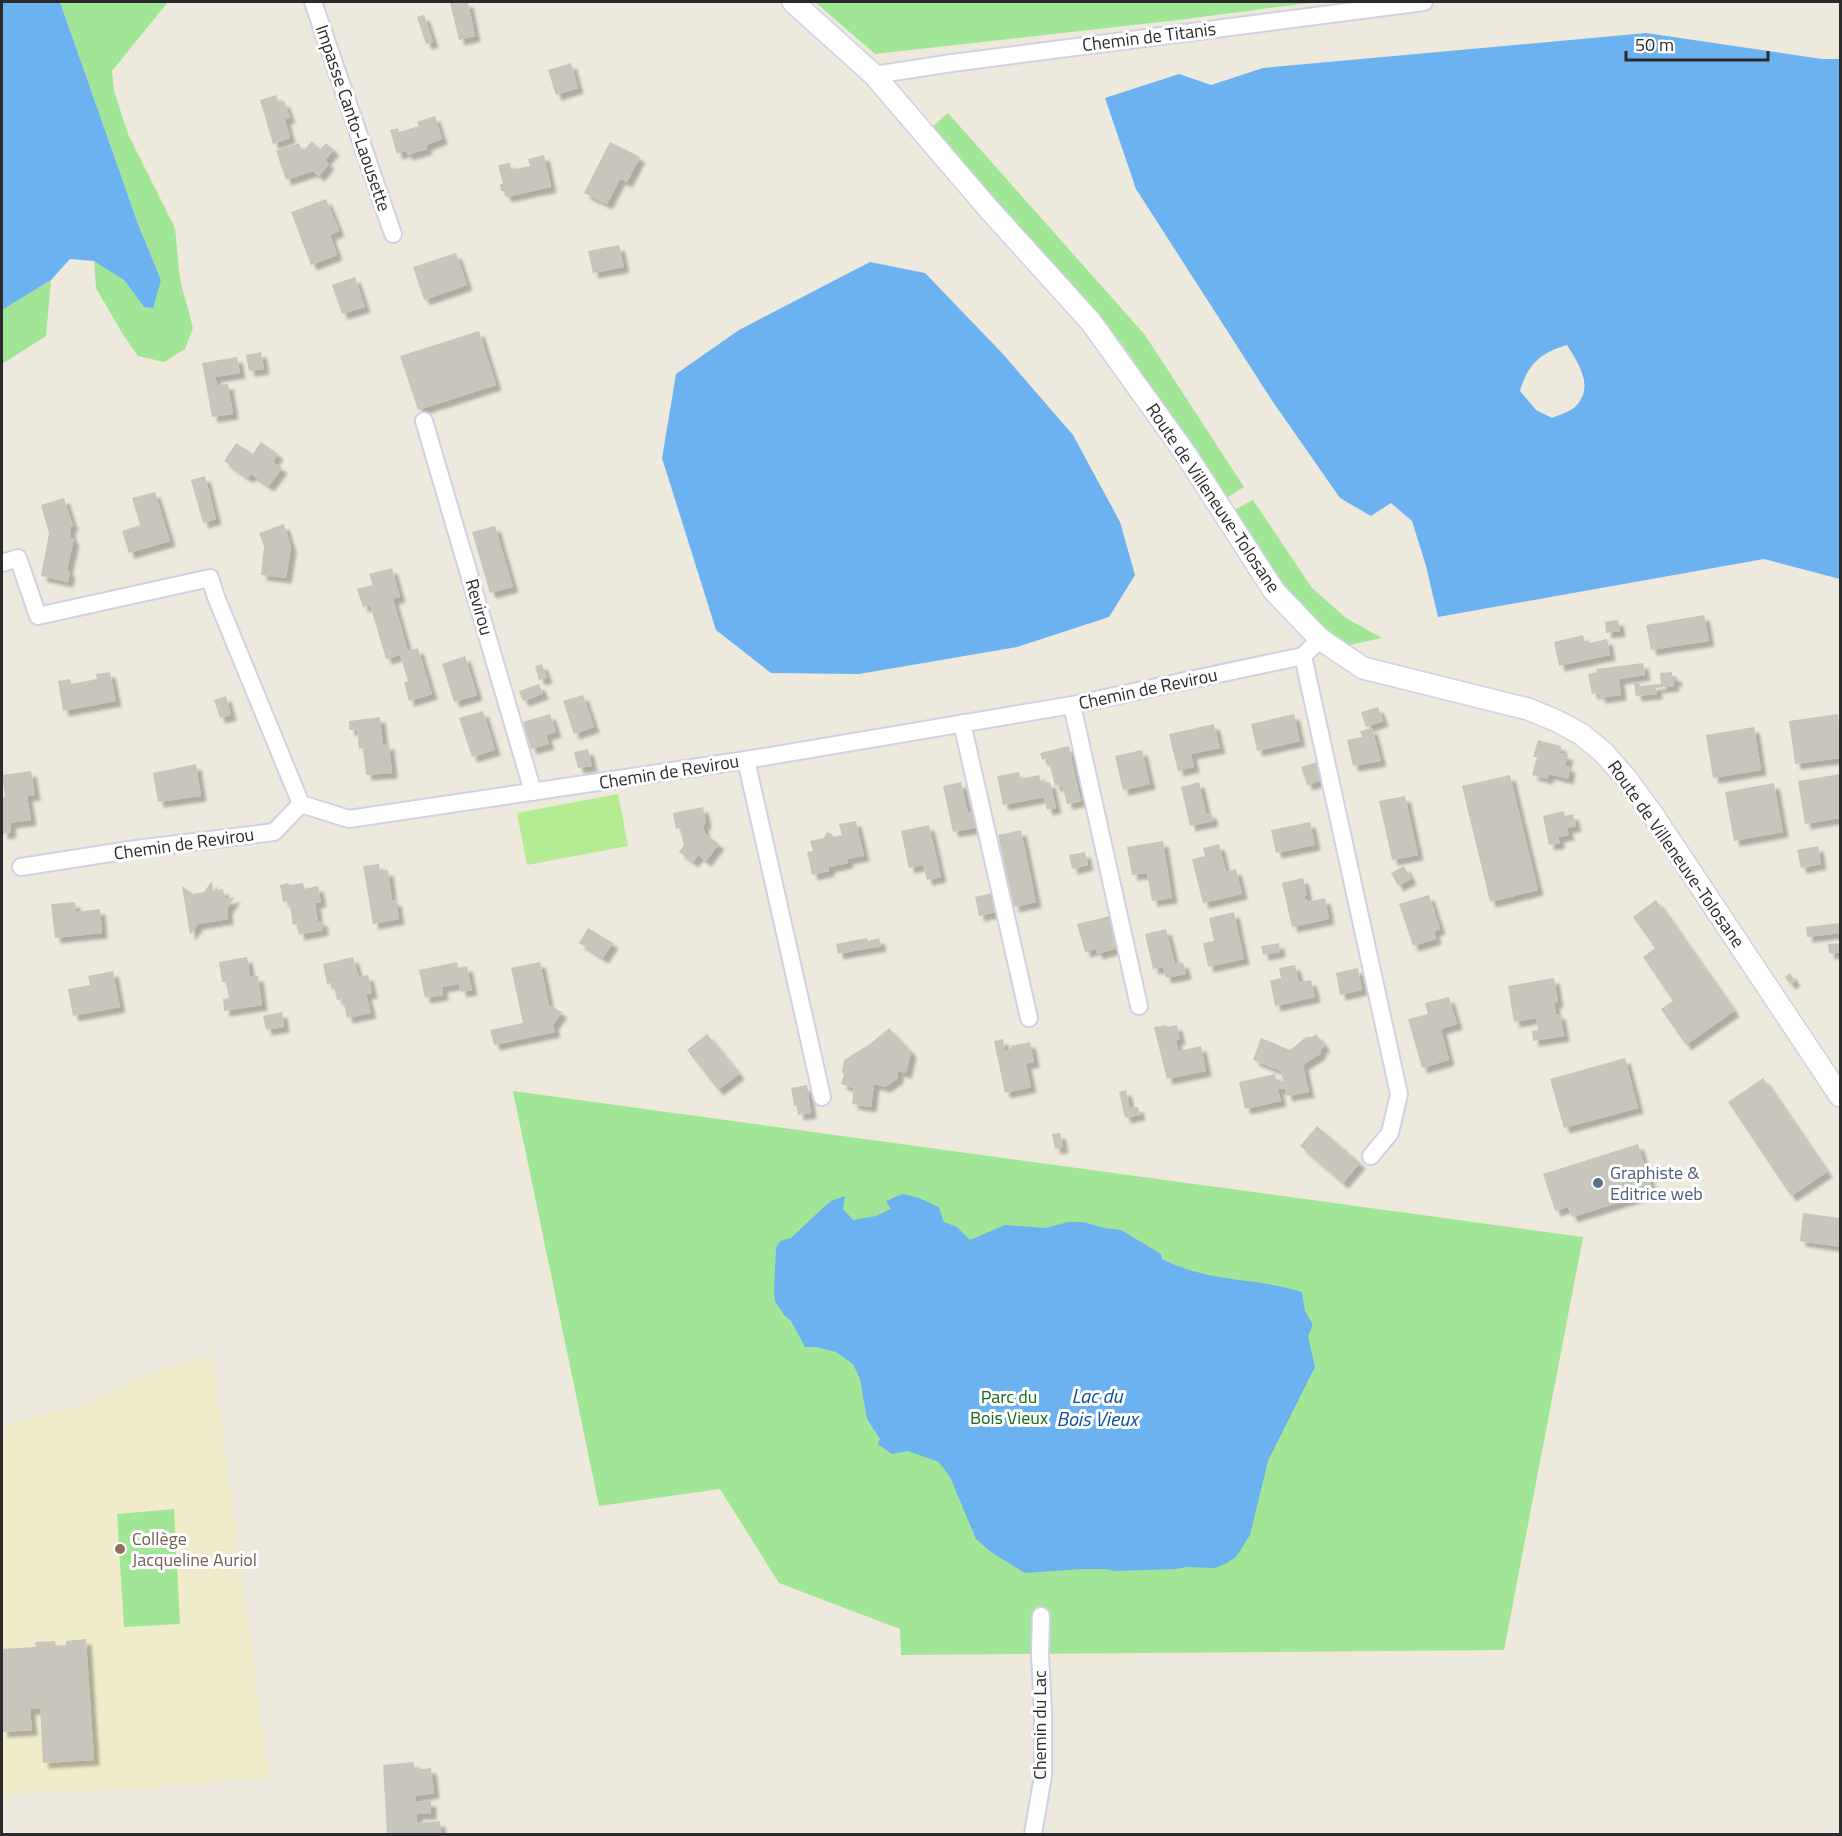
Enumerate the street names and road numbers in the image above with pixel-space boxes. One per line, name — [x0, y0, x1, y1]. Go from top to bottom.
street label: Chemin de Titanis — [1081, 15, 1217, 58]
street label: Impasse Canto-Laousette — [309, 21, 398, 215]
street label: Route de Villeneuve-Tolosane — [1140, 398, 1287, 598]
street label: Revirou — [459, 575, 500, 638]
street label: Chemin de Revirou — [1076, 661, 1220, 716]
street label: Chemin de Revirou — [597, 747, 741, 796]
street label: Route de Villeneuve-Tolosane — [1601, 754, 1752, 953]
street label: Chemin de Revirou — [112, 820, 256, 867]
street label: Chemin du Lac — [1026, 1670, 1053, 1780]

